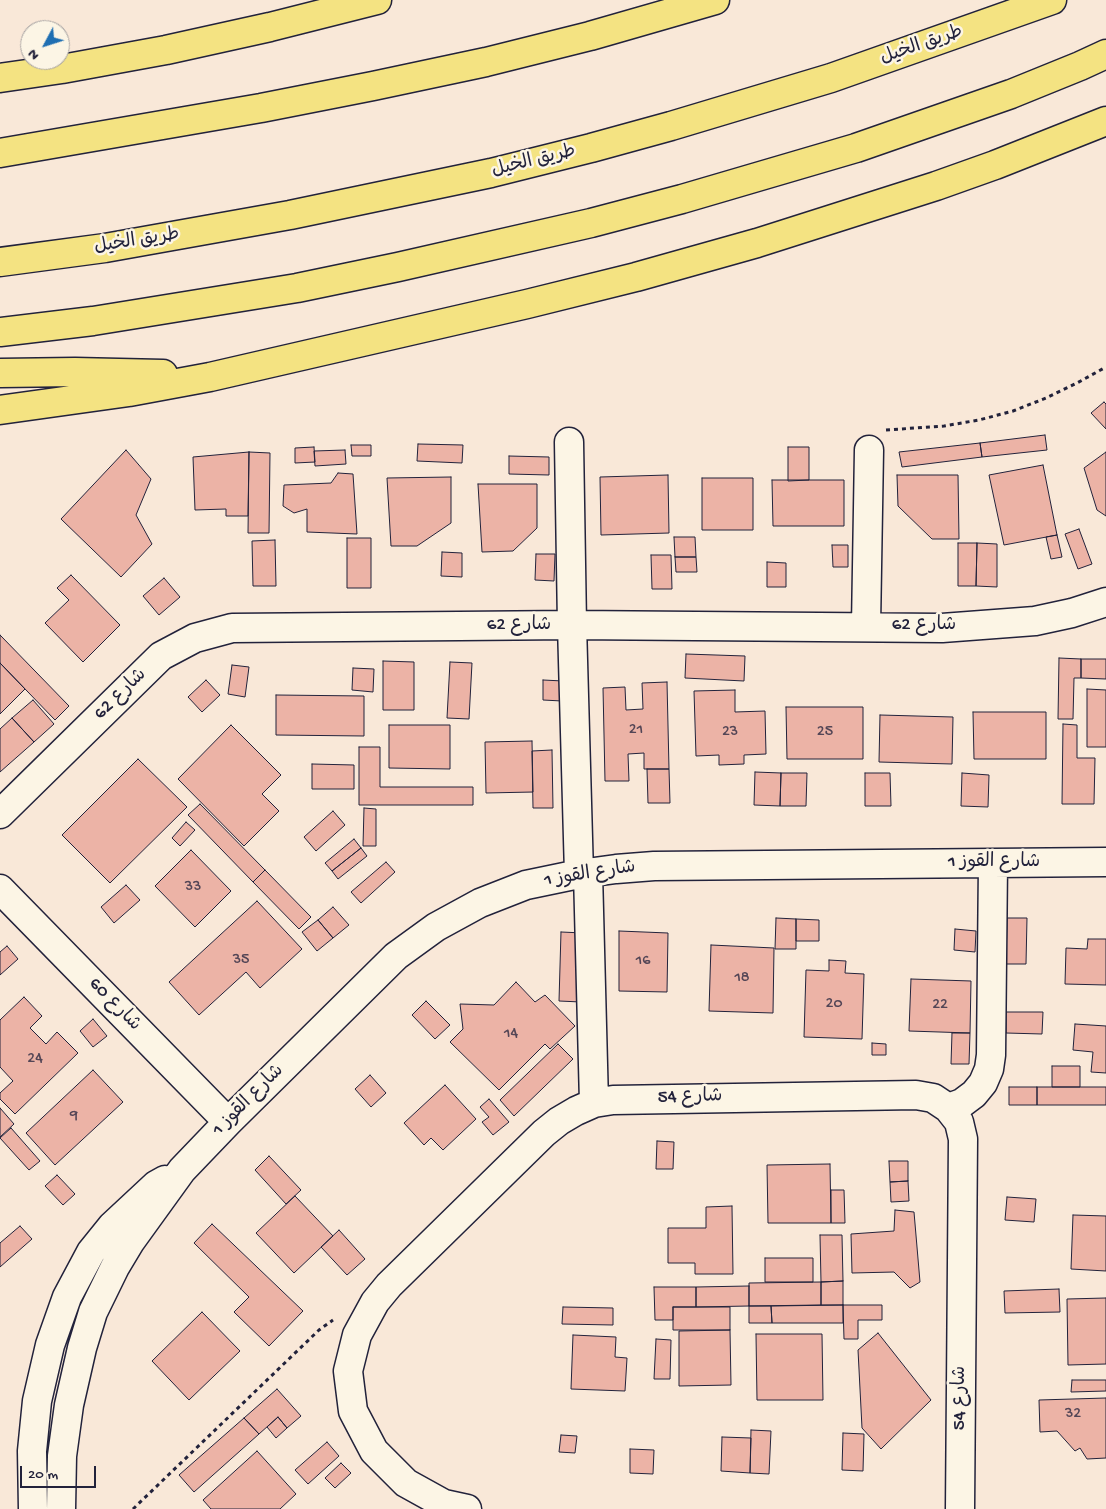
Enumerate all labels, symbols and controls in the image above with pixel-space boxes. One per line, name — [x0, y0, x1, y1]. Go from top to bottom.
north arrow — [20, 20, 70, 70]
street label: طريق الخيل — [878, 21, 966, 71]
text: N — [24, 45, 43, 63]
street label: طريق الخيل — [490, 141, 578, 183]
street label: طريق الخيل — [93, 224, 181, 260]
street label: شارع 62 — [487, 615, 551, 637]
street label: شارع 62 — [892, 615, 956, 637]
street label: شارع 62 — [90, 664, 152, 726]
house number: 21 — [629, 721, 643, 741]
house number: 23 — [722, 723, 738, 743]
house number: 25 — [817, 723, 833, 743]
street label: شارع القوز 1 — [948, 852, 1040, 874]
street label: شارع القوز 1 — [543, 857, 637, 893]
house number: 33 — [185, 878, 201, 898]
house number: 35 — [233, 951, 249, 971]
house number: 16 — [636, 952, 650, 972]
house number: 18 — [734, 969, 750, 989]
street label: شارع 60 — [83, 973, 145, 1037]
house number: 20 — [826, 995, 842, 1015]
house number: 22 — [932, 996, 948, 1016]
house number: 14 — [504, 1025, 518, 1045]
house number: 24 — [27, 1050, 43, 1070]
street label: شارع القوز 1 — [208, 1060, 290, 1142]
street label: شارع 54 — [658, 1086, 722, 1110]
house number: 9 — [70, 1107, 78, 1127]
street label: شارع 54 — [950, 1366, 972, 1430]
house number: 32 — [1065, 1405, 1081, 1425]
scale bar — [22, 1456, 99, 1488]
text: 20 m — [28, 1466, 58, 1484]

